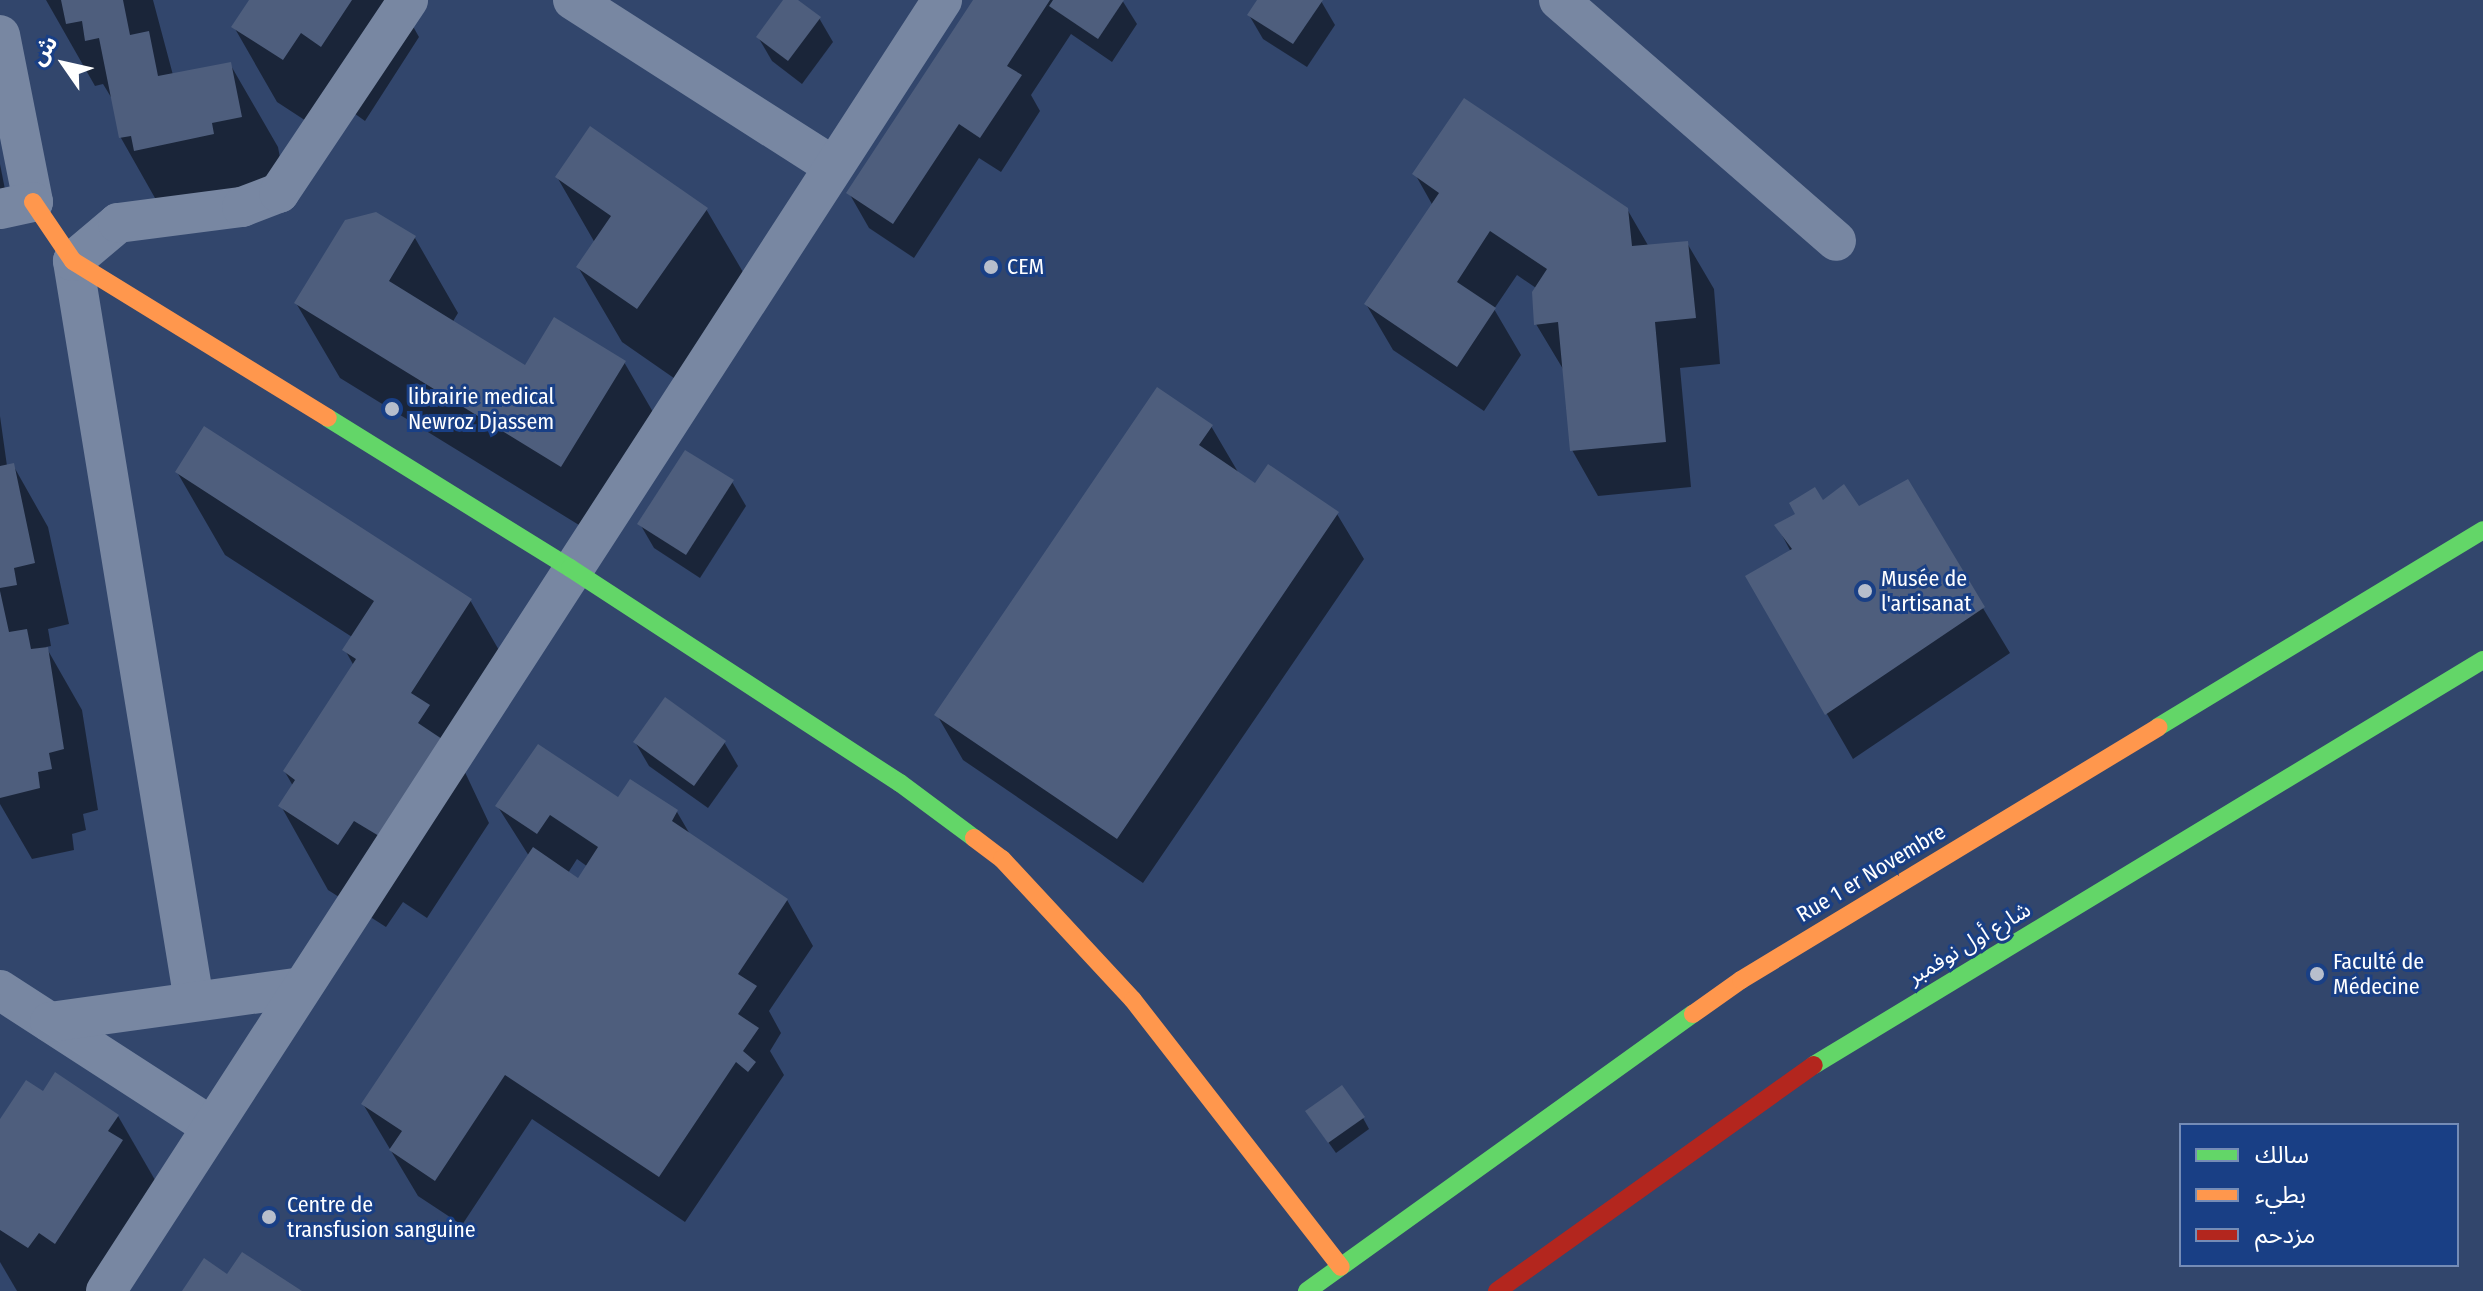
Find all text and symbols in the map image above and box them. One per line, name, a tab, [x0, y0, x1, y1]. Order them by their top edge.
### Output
north arrow	[24, 24, 104, 104]
text: ش	[24, 30, 63, 70]
place label: CEM	[1007, 254, 1044, 280]
marker: CEM	[982, 258, 1000, 276]
place label: librairie medical Newroz Djassem	[408, 383, 554, 434]
marker: librairie medical Newroz Djassem	[383, 400, 401, 418]
place label: Musée de l'artisanat	[1881, 565, 1971, 616]
marker: Musée de l'artisanat	[1856, 582, 1874, 600]
street label: Rue 1 er Novembre	[1792, 818, 1950, 928]
street label: شارع أول نوفمبر	[1903, 896, 2035, 990]
place label: Faculté de Médecine	[2333, 948, 2424, 1000]
marker: Faculté de Médecine	[2308, 965, 2326, 983]
legend	[2179, 1123, 2459, 1267]
text: سالك	[2255, 1141, 2309, 1169]
text: بطيء	[2255, 1181, 2306, 1209]
place label: Centre de transfusion sanguine	[287, 1191, 476, 1242]
marker: Centre de transfusion sanguine	[258, 1206, 280, 1228]
text: مزدحم	[2255, 1221, 2315, 1249]

